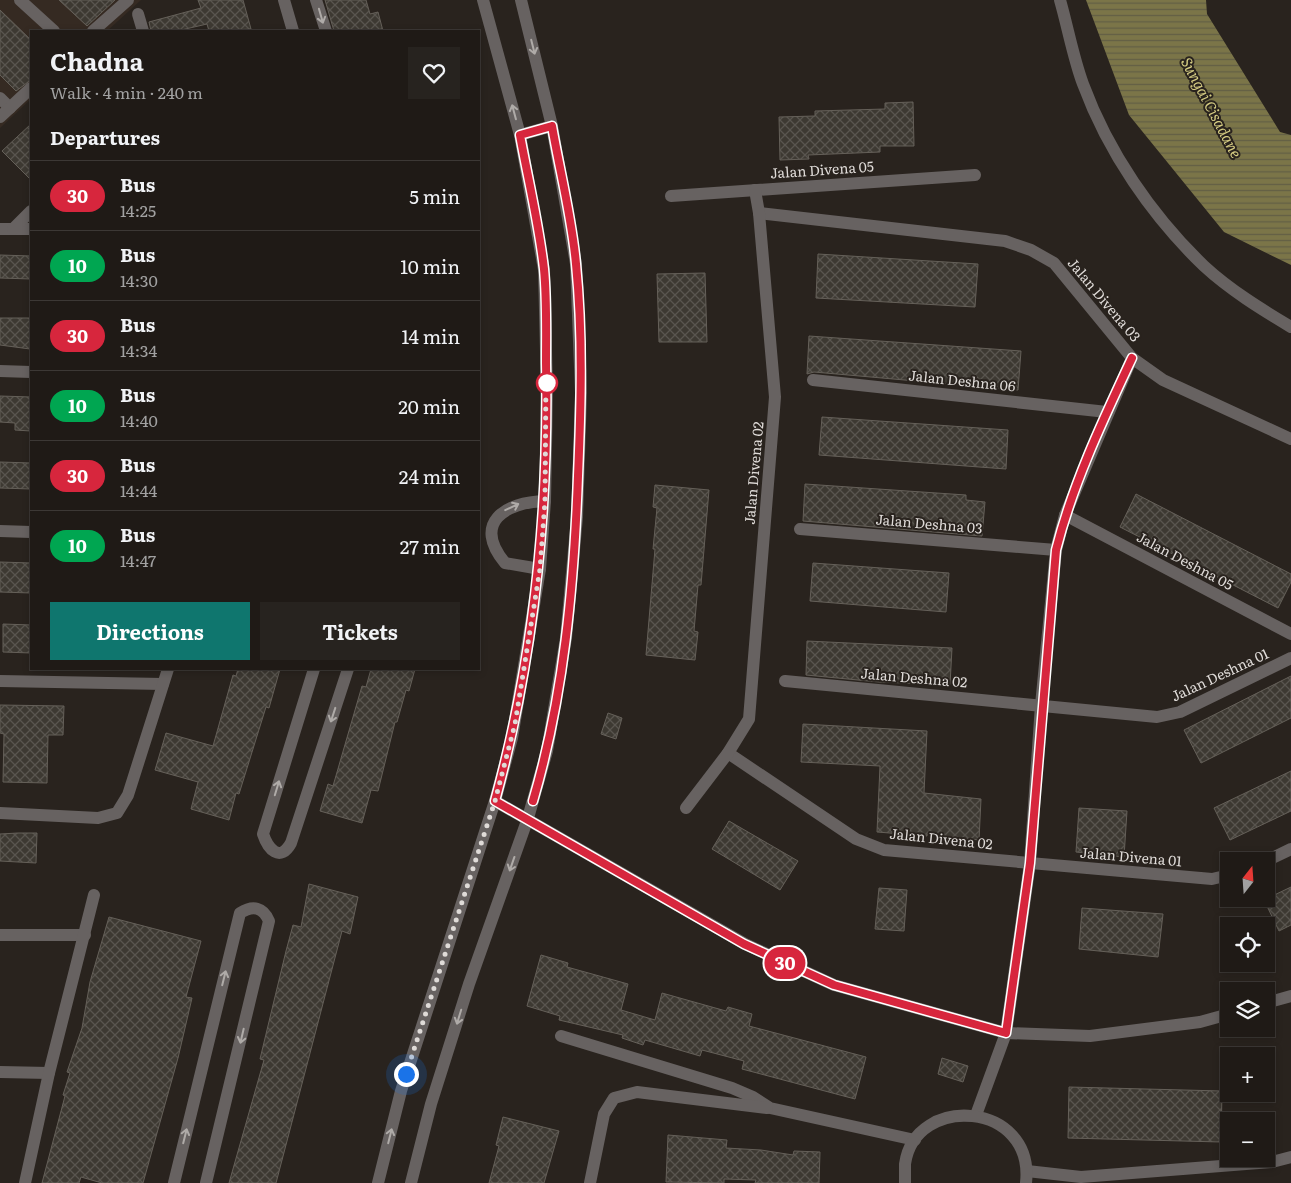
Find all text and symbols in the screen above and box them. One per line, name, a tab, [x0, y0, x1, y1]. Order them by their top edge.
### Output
one-way arrow	[317, 7, 326, 23]
one-way arrow	[529, 39, 538, 55]
text: Chadna	[50, 43, 144, 78]
button: heart	[408, 47, 460, 99]
water label: Sungai Cisadane	[1176, 53, 1249, 162]
text: Walk · 4 min · 240 m	[50, 80, 203, 104]
one-way arrow	[509, 105, 518, 121]
text: Departures	[50, 123, 160, 151]
street label: Jalan Divena 05	[769, 155, 874, 183]
text: Bus	[120, 170, 155, 198]
text: 30	[67, 182, 88, 209]
text: 5 min	[409, 182, 460, 210]
text: 14:25	[120, 198, 156, 222]
text: Bus	[120, 240, 155, 268]
text: 10	[68, 252, 87, 279]
text: 10 min	[400, 252, 460, 280]
street label: Jalan Divena 03	[1064, 253, 1146, 346]
text: 14:30	[120, 268, 158, 292]
text: Bus	[120, 310, 155, 338]
text: 30	[67, 322, 88, 349]
text: 14 min	[401, 322, 460, 350]
text: 14:34	[120, 338, 157, 362]
street label: Jalan Deshna 06	[908, 364, 1017, 396]
unlabelled marker	[536, 372, 558, 394]
text: Bus	[120, 380, 155, 408]
text: 10	[68, 392, 87, 419]
text: 20 min	[398, 392, 460, 420]
text: 14:40	[120, 408, 158, 432]
street label: Jalan Divena 02	[739, 420, 767, 525]
text: Bus	[120, 450, 155, 478]
text: 30	[67, 462, 88, 489]
text: 24 min	[399, 462, 460, 490]
text: 14:44	[120, 478, 157, 502]
one-way arrow	[504, 502, 519, 512]
street label: Jalan Deshna 03	[875, 508, 983, 538]
text: Bus	[120, 520, 155, 548]
street label: Jalan Deshna 05	[1134, 526, 1237, 594]
text: 10	[68, 532, 87, 559]
text: 27 min	[400, 532, 460, 560]
text: 14:47	[120, 548, 156, 572]
button: Directions	[50, 602, 250, 660]
button: Tickets	[260, 602, 460, 660]
street label: Jalan Deshna 01	[1168, 643, 1272, 705]
street label: Jalan Deshna 02	[860, 662, 968, 692]
one-way arrow	[328, 707, 337, 722]
one-way arrow	[273, 780, 282, 796]
street label: Jalan Divena 02	[889, 823, 994, 853]
street label: Jalan Divena 01	[1079, 842, 1183, 870]
north arrow	[1220, 852, 1275, 908]
map controls	[1220, 852, 1275, 1167]
one-way arrow	[506, 855, 516, 871]
button: locate	[1220, 917, 1275, 972]
line badge: 30	[762, 947, 808, 979]
text: 30	[774, 949, 796, 976]
one-way arrow	[220, 970, 229, 986]
button: layers	[1220, 982, 1275, 1037]
one-way arrow	[453, 1009, 463, 1025]
one-way arrow	[236, 1028, 246, 1044]
button: +	[1220, 1047, 1275, 1102]
your location	[394, 1062, 419, 1087]
button: −	[1220, 1112, 1275, 1167]
one-way arrow	[181, 1128, 190, 1144]
one-way arrow	[386, 1128, 395, 1144]

